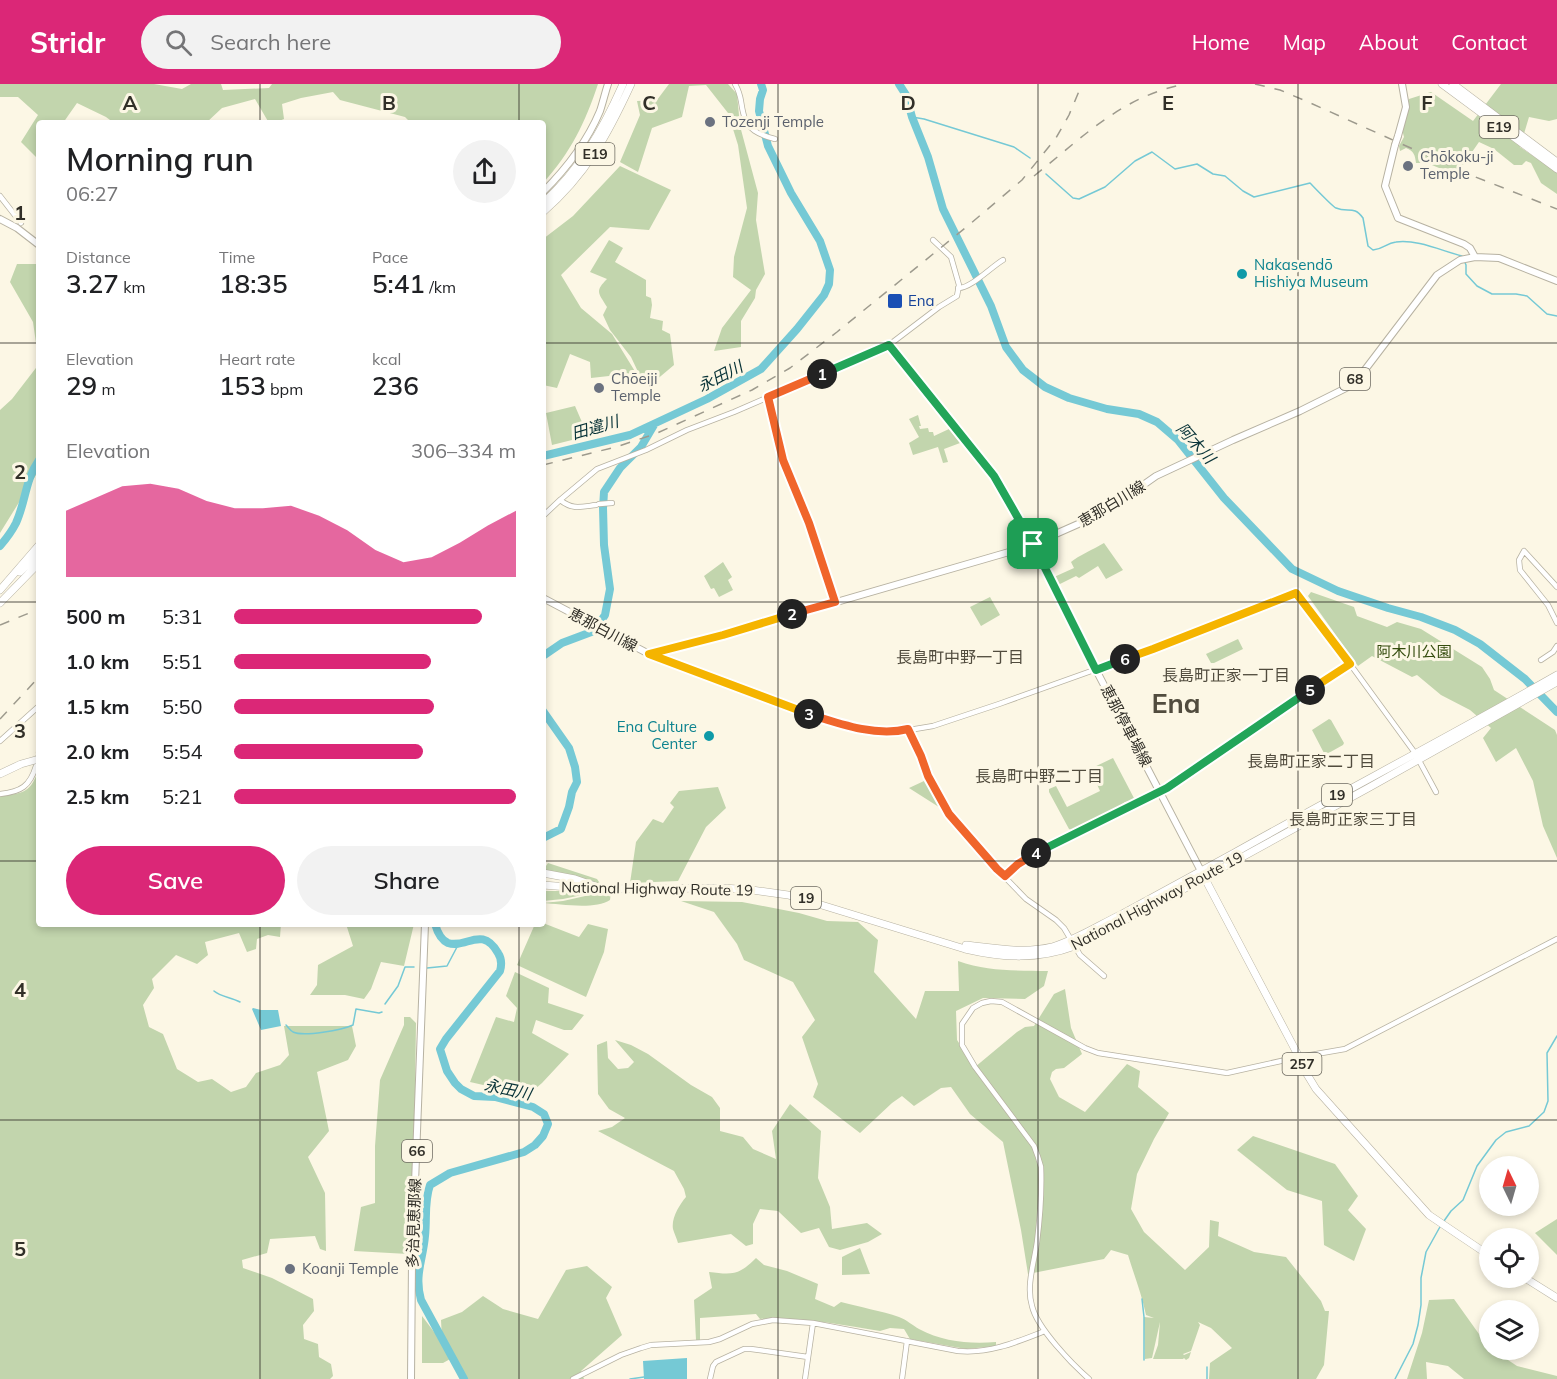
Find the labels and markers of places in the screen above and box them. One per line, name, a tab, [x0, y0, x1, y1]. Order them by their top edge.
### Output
place label: Tozenji Temple	[722, 112, 824, 131]
marker: Tozenji Temple	[703, 115, 717, 129]
place label: Chōkoku-ji Temple	[1420, 147, 1494, 183]
marker: Chōkoku-ji Temple	[1401, 159, 1415, 173]
place label: Nakasendō Hishiya Museum	[1254, 255, 1369, 291]
marker: Nakasendō Hishiya Museum	[1235, 267, 1249, 281]
place label: Ena	[908, 291, 935, 310]
marker: Ena	[886, 292, 904, 310]
pin: 1	[807, 359, 837, 389]
place label: Chōeiji Temple	[611, 369, 661, 405]
marker: Chōeiji Temple	[592, 381, 606, 395]
pin	[1007, 518, 1058, 569]
pin: 2	[777, 599, 807, 629]
pin: 6	[1110, 644, 1140, 674]
pin: 5	[1295, 675, 1325, 705]
pin: 3	[794, 699, 824, 729]
place label: Ena Culture Center	[617, 717, 698, 753]
marker: Ena Culture Center	[702, 729, 716, 743]
pin: 4	[1021, 838, 1051, 868]
place label: Koanji Temple	[302, 1259, 399, 1278]
marker: Koanji Temple	[283, 1262, 297, 1276]

